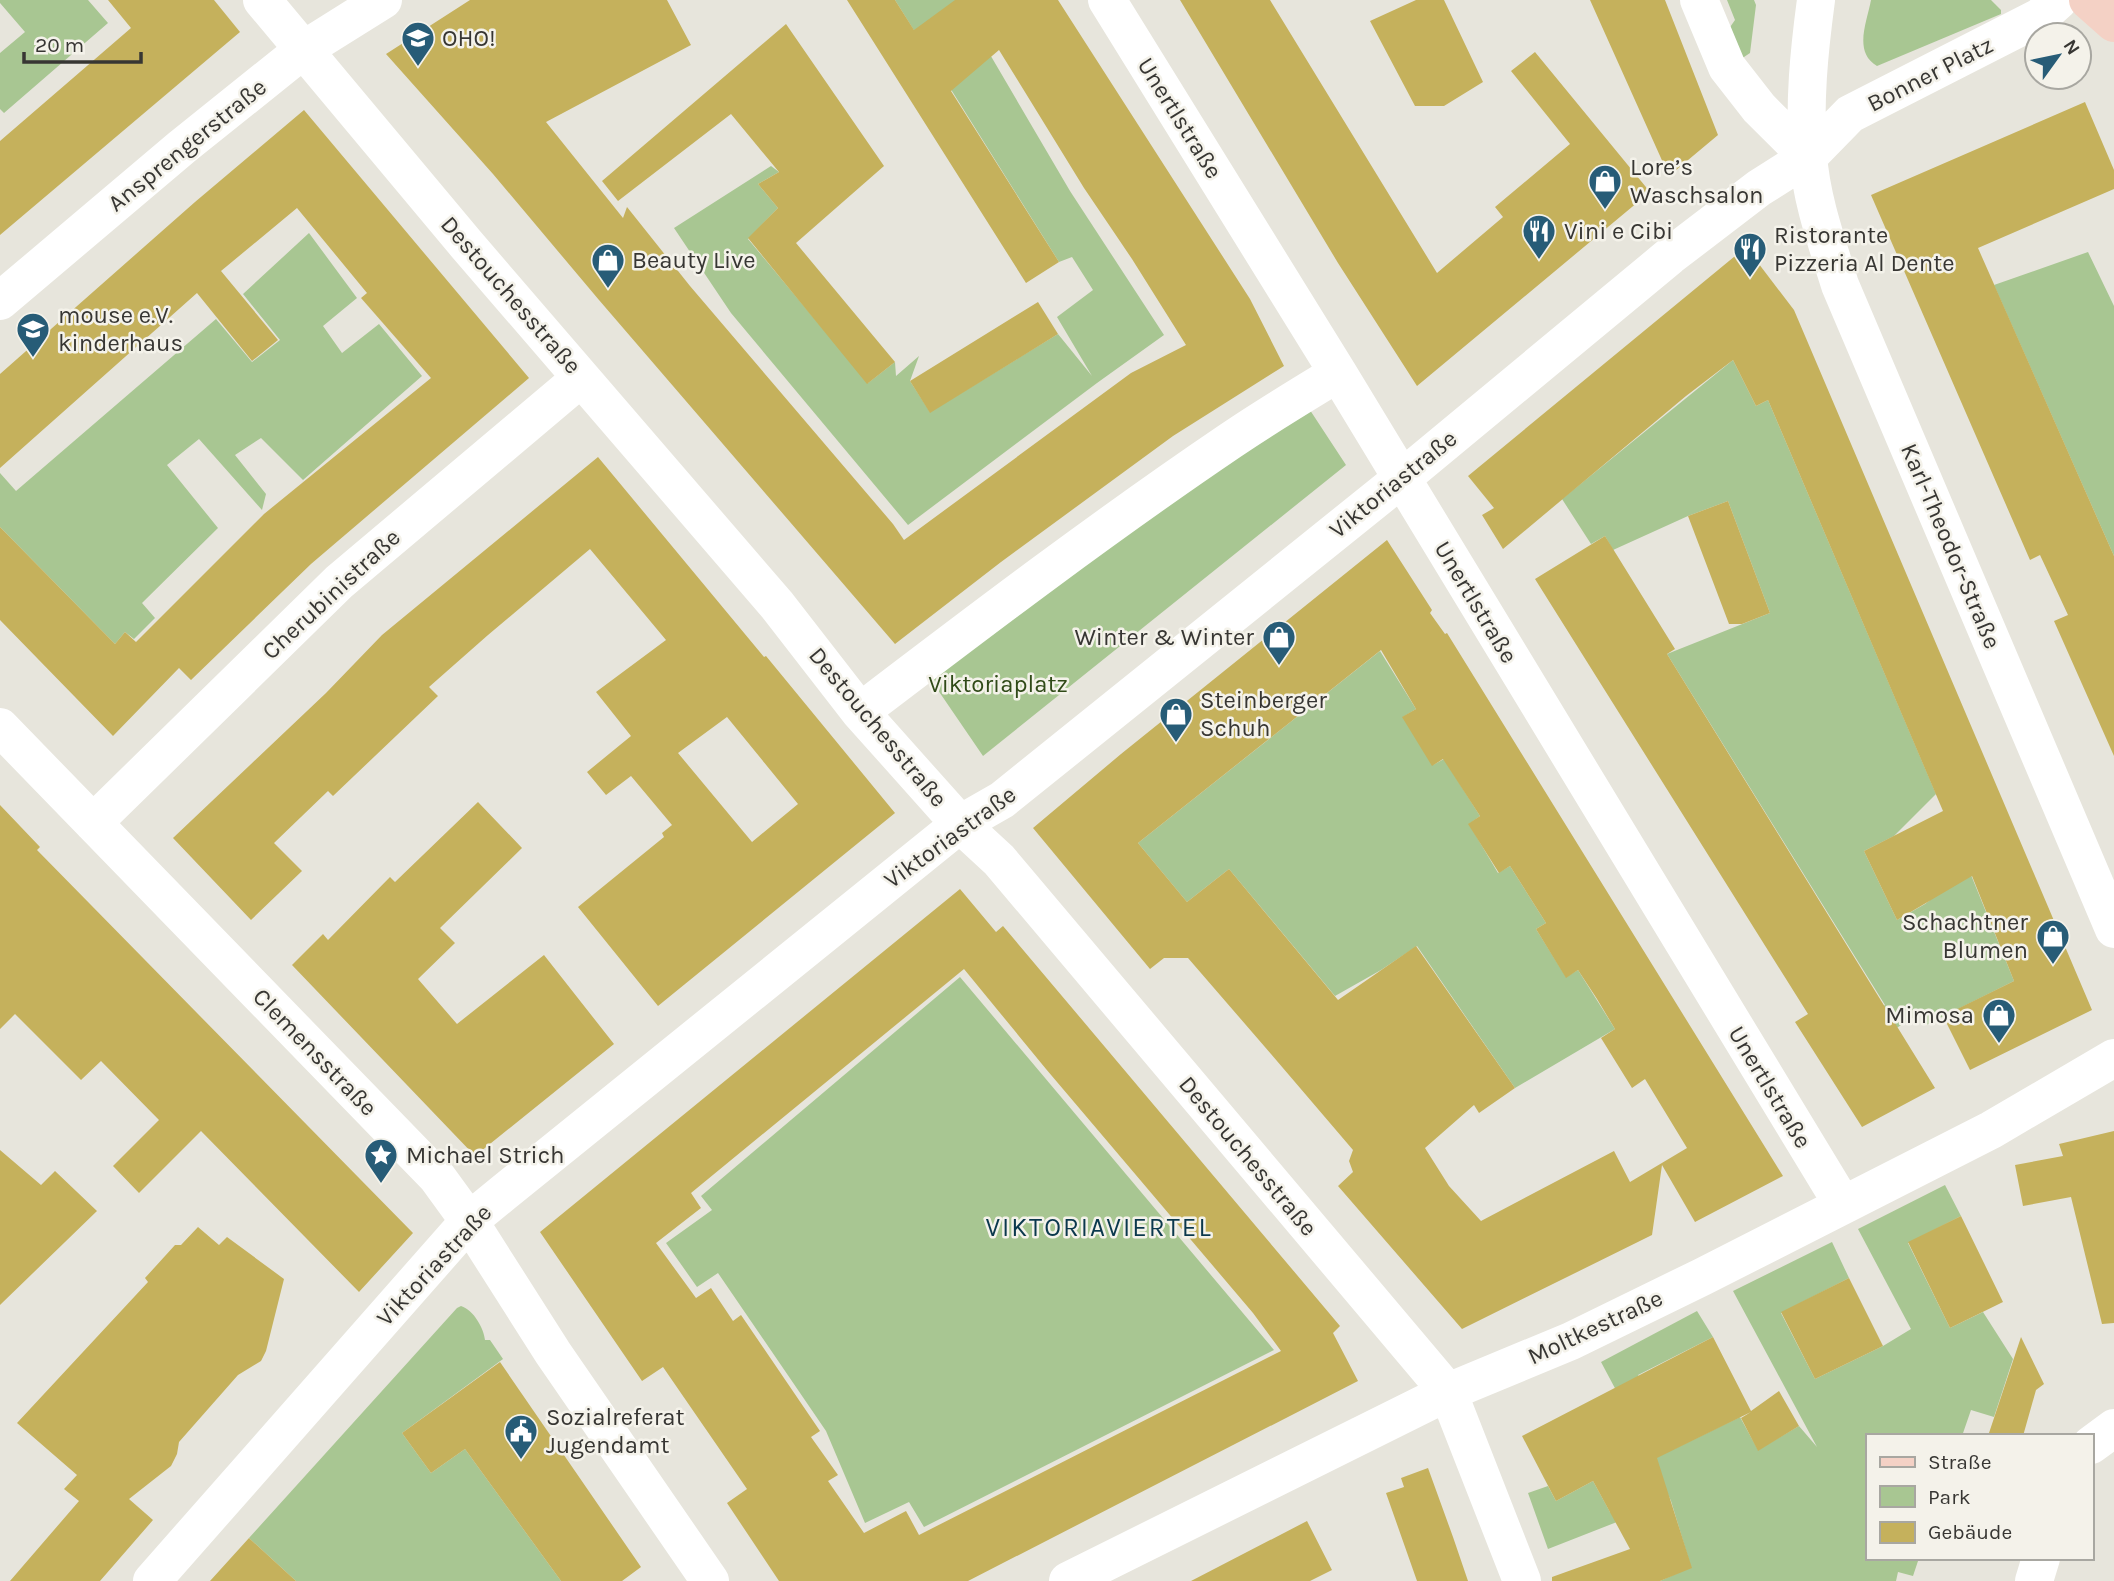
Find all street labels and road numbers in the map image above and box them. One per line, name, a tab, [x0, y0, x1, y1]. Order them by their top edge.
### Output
street label: Bonner Platz	[1862, 30, 1998, 118]
street label: Unertlstraße	[1132, 52, 1228, 184]
street label: Ansprengerstraße	[102, 73, 272, 217]
street label: Destouchesstraße	[435, 210, 587, 380]
street label: Viktoriastraße	[1324, 424, 1462, 544]
street label: Karl-Theodor-Straße	[1895, 439, 2007, 653]
street label: Cherubinistraße	[256, 523, 406, 665]
street label: Unertlstraße	[1429, 536, 1523, 668]
street label: Destouchesstraße	[803, 641, 953, 813]
street label: Viktoriastraße	[879, 780, 1021, 894]
street label: Clemensstraße	[247, 982, 383, 1122]
street label: Unertlstraße	[1723, 1021, 1817, 1153]
street label: Destouchesstraße	[1173, 1070, 1323, 1242]
street label: Viktoriastraße	[371, 1198, 497, 1332]
street label: Moltkestraße	[1523, 1284, 1667, 1370]

